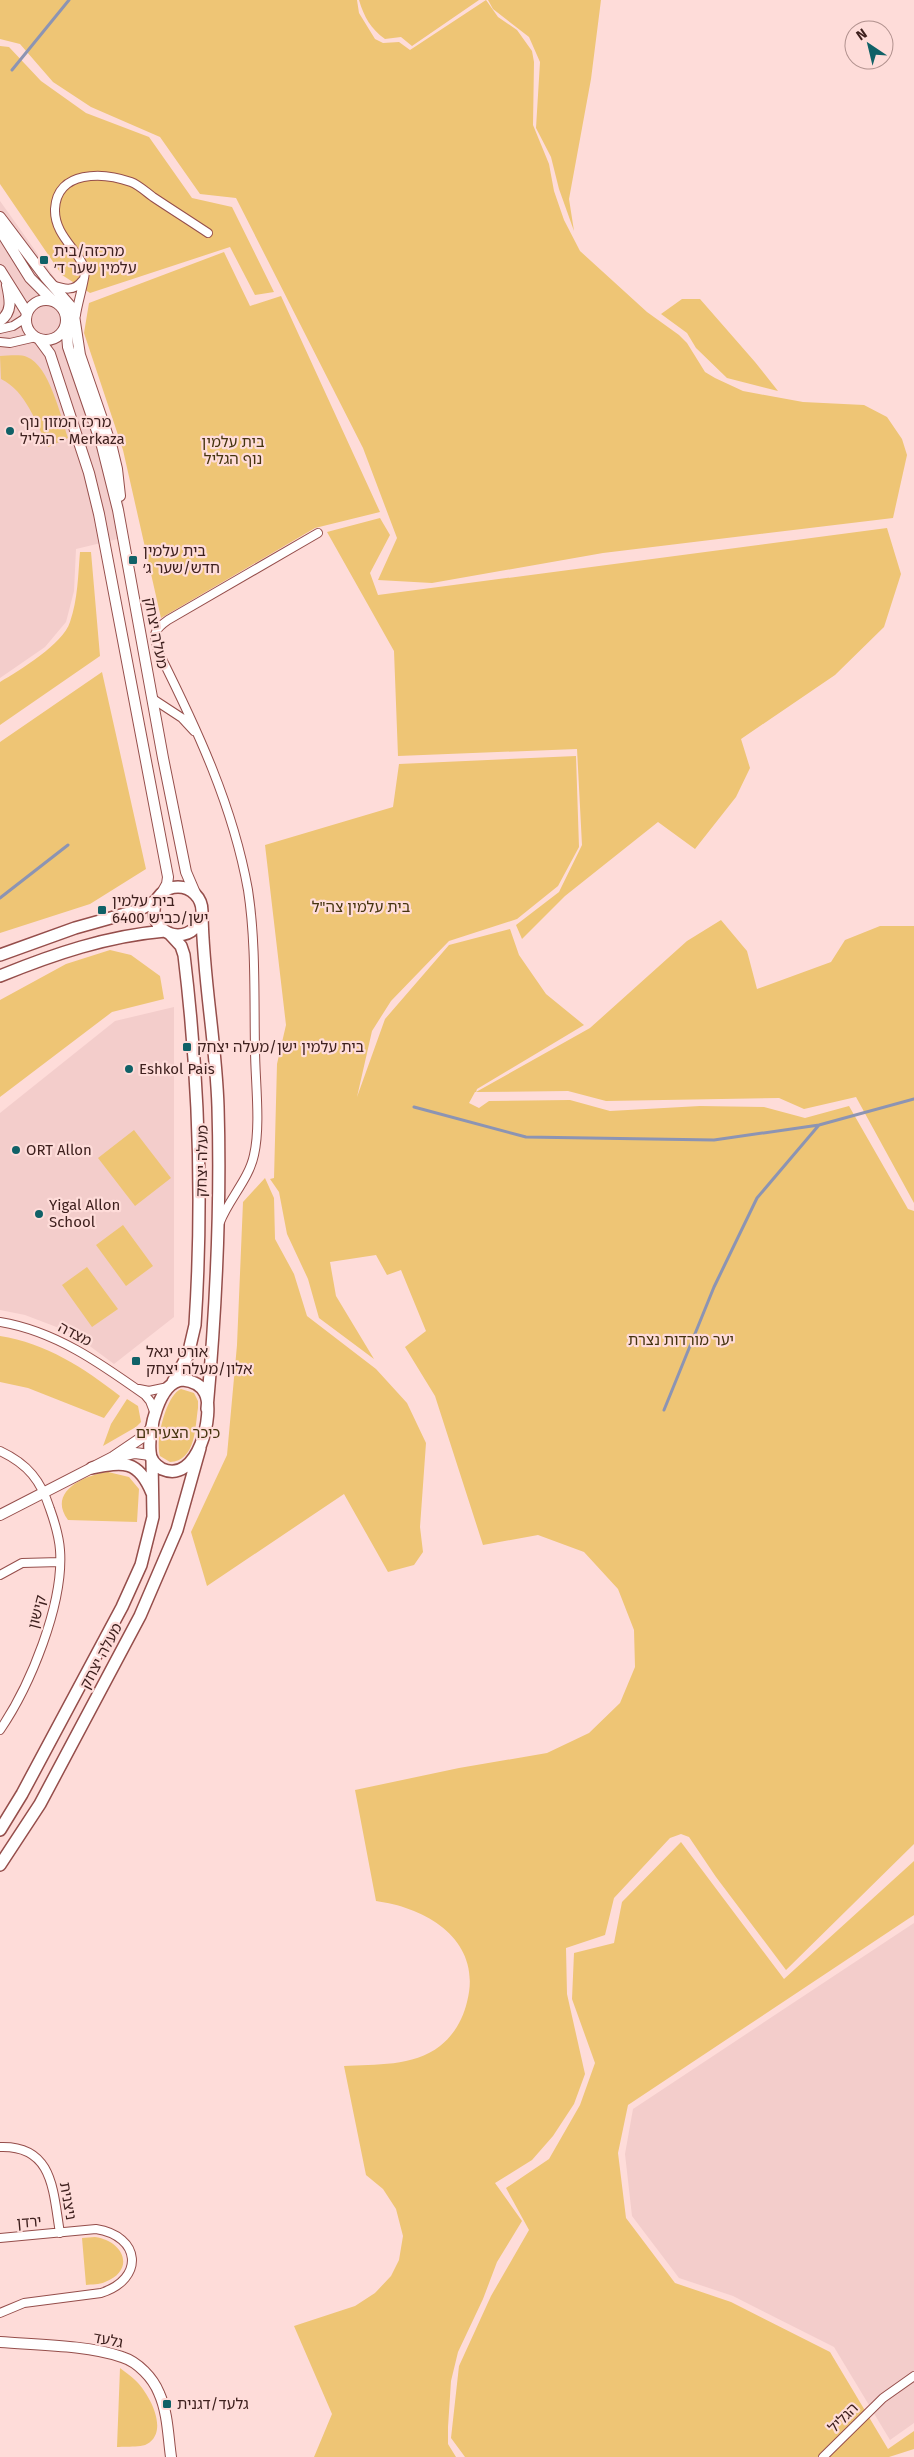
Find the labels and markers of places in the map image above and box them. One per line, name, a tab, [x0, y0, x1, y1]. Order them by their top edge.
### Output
place label: מרכזה/בית עלמין שער ד׳	[54, 242, 137, 277]
marker: מרכזה/בית עלמין שער ד׳	[38, 254, 50, 266]
place label: מרכז המזון נוף הגליל - Merkaza	[20, 413, 125, 448]
marker: מרכז המזון נוף הגליל - Merkaza	[4, 425, 16, 437]
place label: בית עלמין חדש/שער ג׳	[143, 542, 220, 577]
marker: בית עלמין חדש/שער ג׳	[127, 554, 139, 566]
place label: בית עלמין ישן/כביש 6400	[112, 892, 208, 927]
marker: בית עלמין ישן/כביש 6400	[96, 904, 108, 916]
place label: בית עלמין ישן/מעלה יצחק	[197, 1038, 365, 1056]
marker: בית עלמין ישן/מעלה יצחק	[181, 1041, 193, 1053]
place label: Eshkol Pais	[139, 1060, 215, 1078]
marker: Eshkol Pais	[123, 1063, 135, 1075]
place label: ORT Allon	[26, 1141, 92, 1159]
marker: ORT Allon	[10, 1144, 22, 1156]
place label: Yigal Allon School	[49, 1196, 120, 1231]
marker: Yigal Allon School	[33, 1208, 45, 1220]
place label: אורט יגאל אלון/מעלה יצחק	[146, 1343, 253, 1378]
marker: אורט יגאל אלון/מעלה יצחק	[130, 1355, 142, 1367]
place label: גלעד/דגנית	[177, 2395, 249, 2413]
marker: גלעד/דגנית	[161, 2398, 173, 2410]

